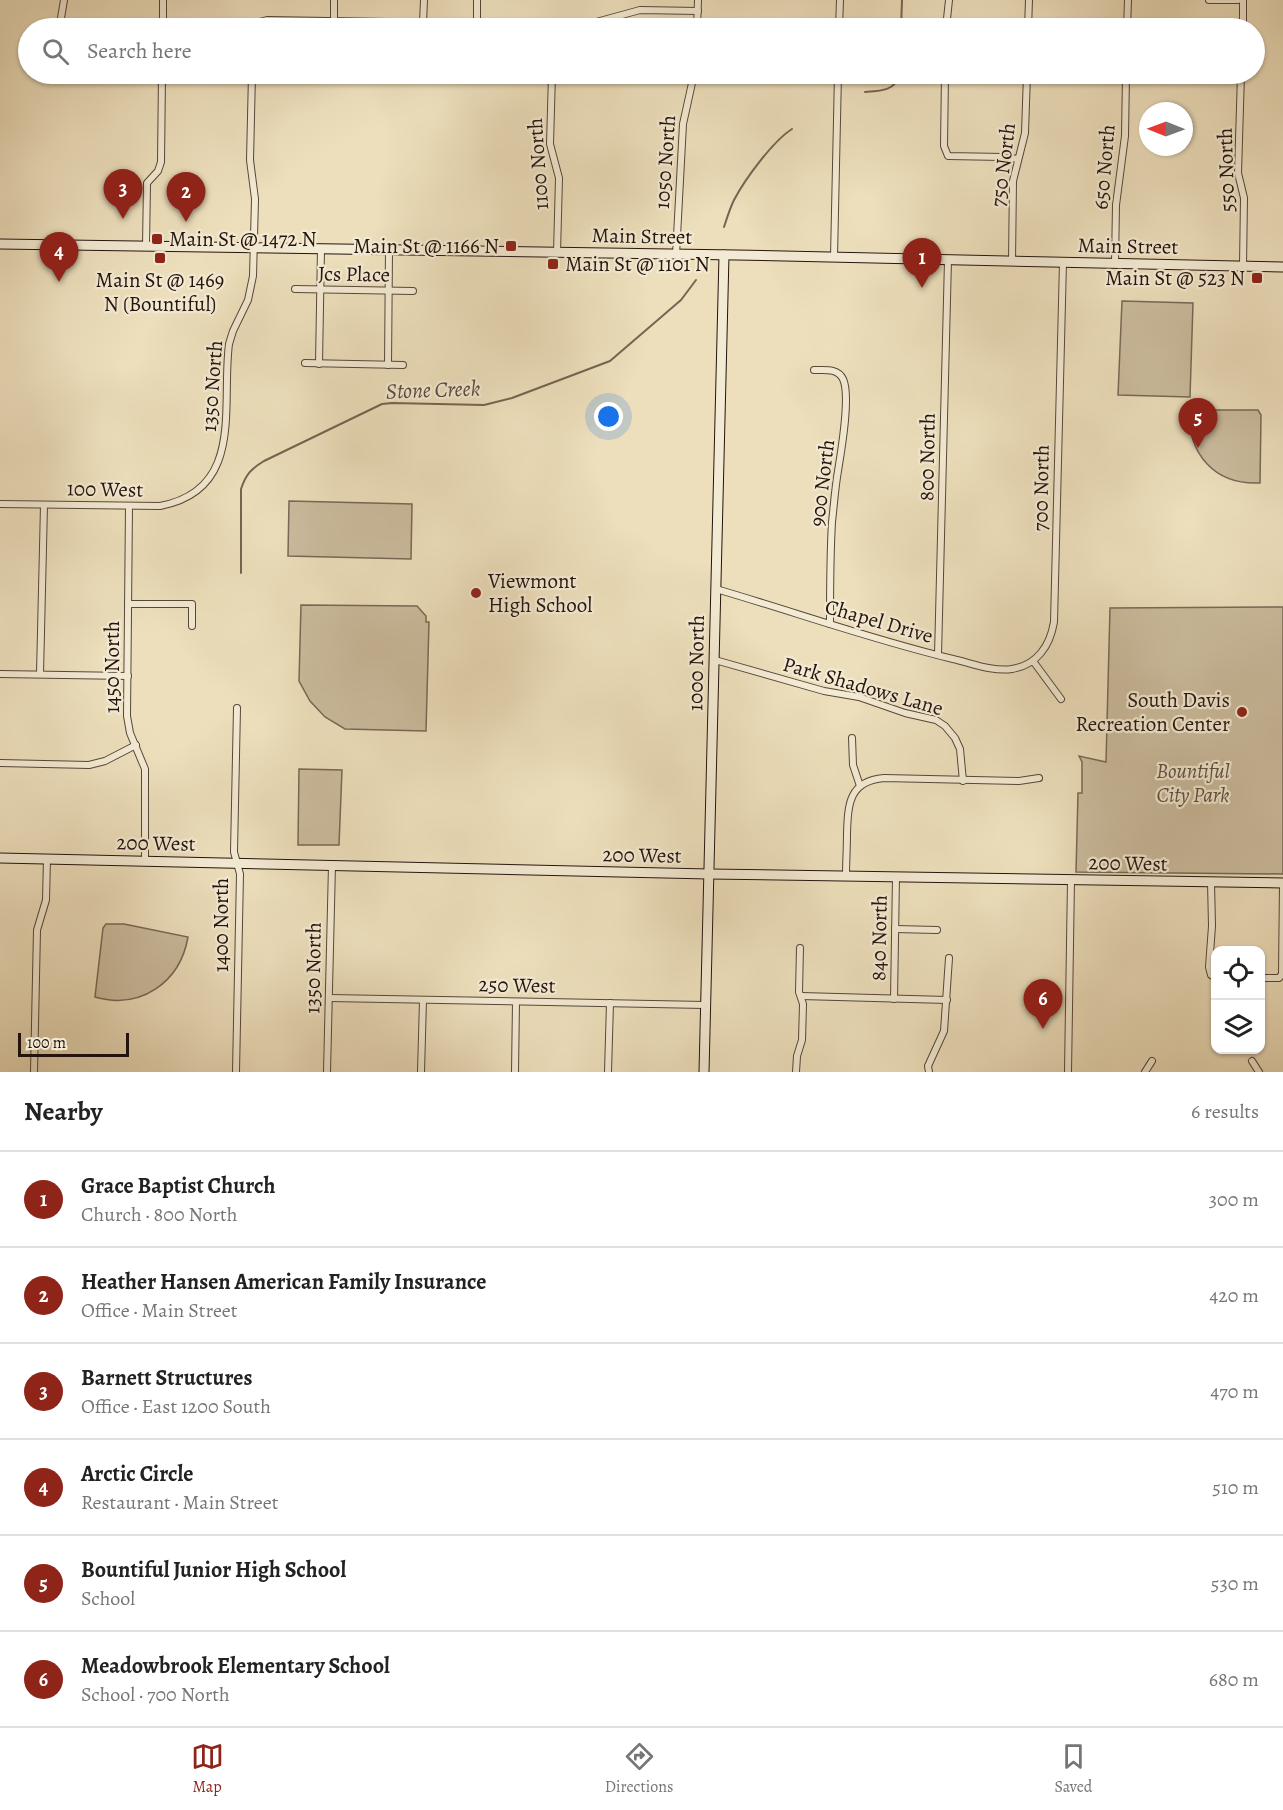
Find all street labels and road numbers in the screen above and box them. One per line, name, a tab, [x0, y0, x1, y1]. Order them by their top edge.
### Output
street label: 1050 North	[648, 114, 682, 210]
street label: 1100 North	[521, 117, 555, 211]
street label: 750 North	[984, 121, 1022, 209]
street label: 650 North	[1086, 123, 1122, 211]
street label: 550 North	[1211, 127, 1241, 213]
street label: Main Street	[591, 221, 693, 251]
street label: Main Street	[1077, 231, 1179, 261]
street label: Jcs Place	[318, 259, 390, 289]
street label: 1350 North	[195, 339, 229, 433]
street label: 800 North	[912, 413, 942, 501]
street label: 900 North	[803, 438, 841, 528]
street label: 700 North	[1026, 444, 1056, 532]
street label: 100 West	[67, 474, 144, 504]
street label: Chapel Drive	[822, 592, 936, 650]
street label: 1000 North	[681, 615, 711, 711]
street label: 1450 North	[98, 621, 126, 713]
street label: Park Shadows Lane	[780, 650, 946, 722]
street label: 200 West	[116, 828, 196, 858]
street label: 200 West	[602, 840, 682, 870]
street label: 200 West	[1088, 848, 1168, 878]
street label: 1400 North	[207, 878, 235, 972]
street label: 840 North	[864, 895, 894, 981]
street label: 1350 North	[298, 922, 328, 1014]
street label: 250 West	[478, 970, 556, 1000]

